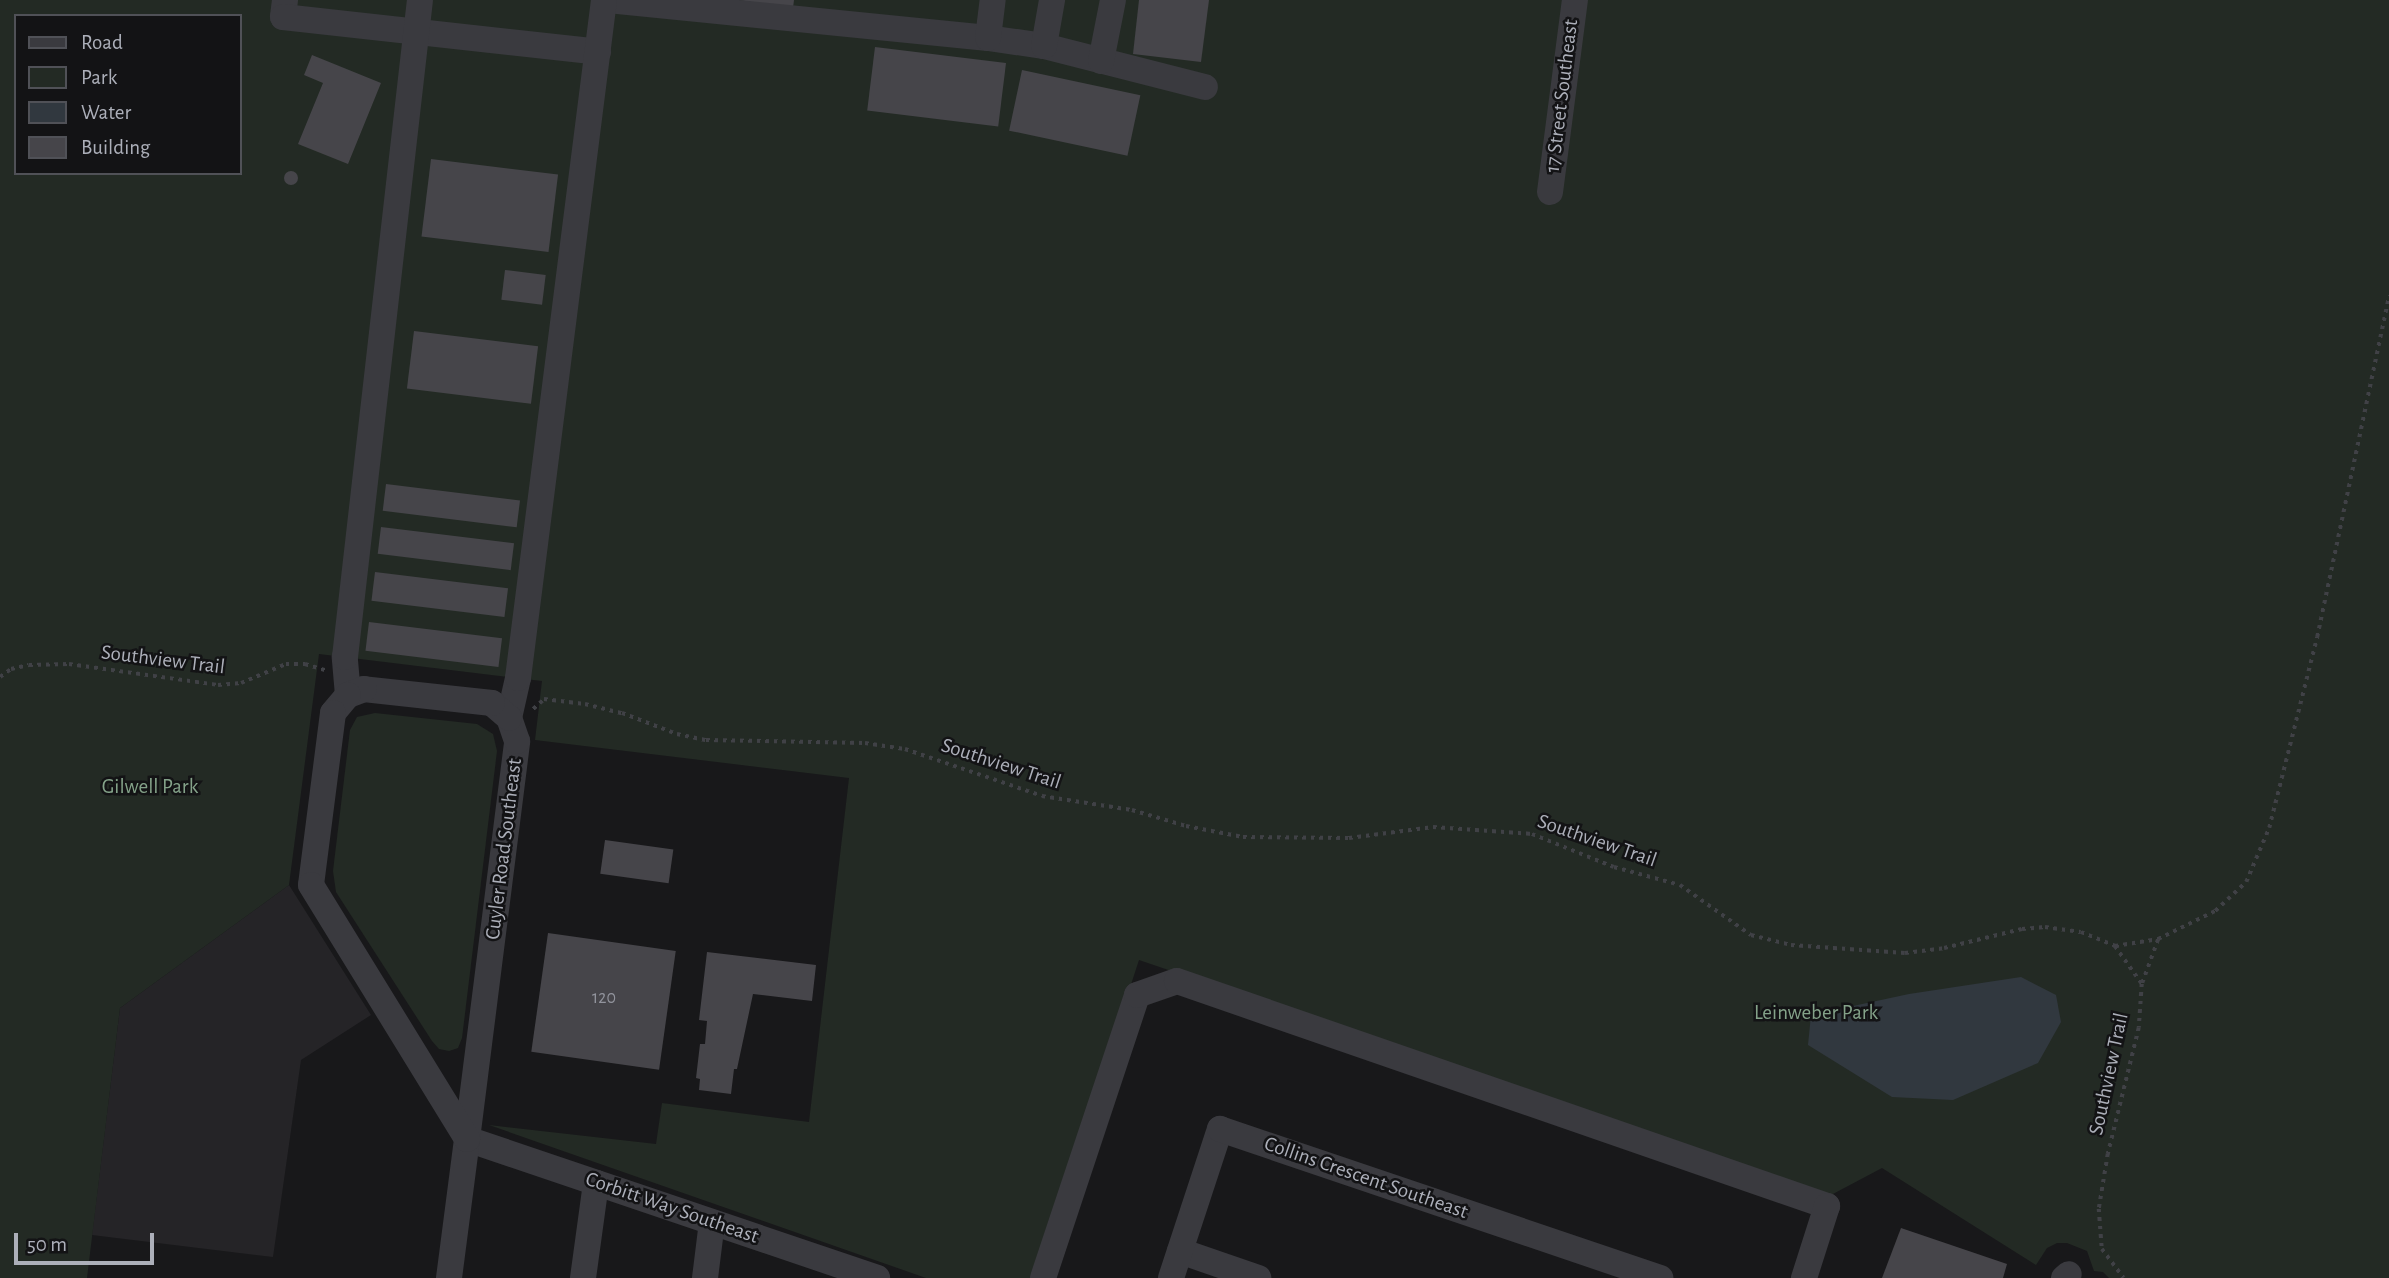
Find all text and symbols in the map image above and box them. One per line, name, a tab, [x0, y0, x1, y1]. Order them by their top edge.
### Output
legend	[14, 14, 242, 175]
street label: 17 Street Southeast	[1540, 18, 1584, 174]
text: Road	[81, 32, 123, 53]
text: Park	[81, 67, 117, 88]
text: Water	[81, 102, 131, 123]
text: Building	[81, 137, 150, 158]
street label: Southview Trail	[100, 640, 226, 680]
street label: Southview Trail	[938, 733, 1064, 795]
street label: Cuyler Road Southeast	[480, 757, 528, 941]
park label: Gilwell Park	[102, 774, 198, 800]
street label: Southview Trail	[1534, 809, 1660, 873]
house number: 120	[592, 987, 616, 1009]
park label: Leinweber Park	[1754, 1000, 1878, 1026]
street label: Southview Trail	[2084, 1010, 2134, 1138]
street label: Collins Crescent Southeast	[1261, 1131, 1471, 1225]
street label: Corbitt Way Southeast	[582, 1167, 762, 1249]
scale bar	[18, 1218, 158, 1262]
text: 50 m	[27, 1234, 67, 1255]

